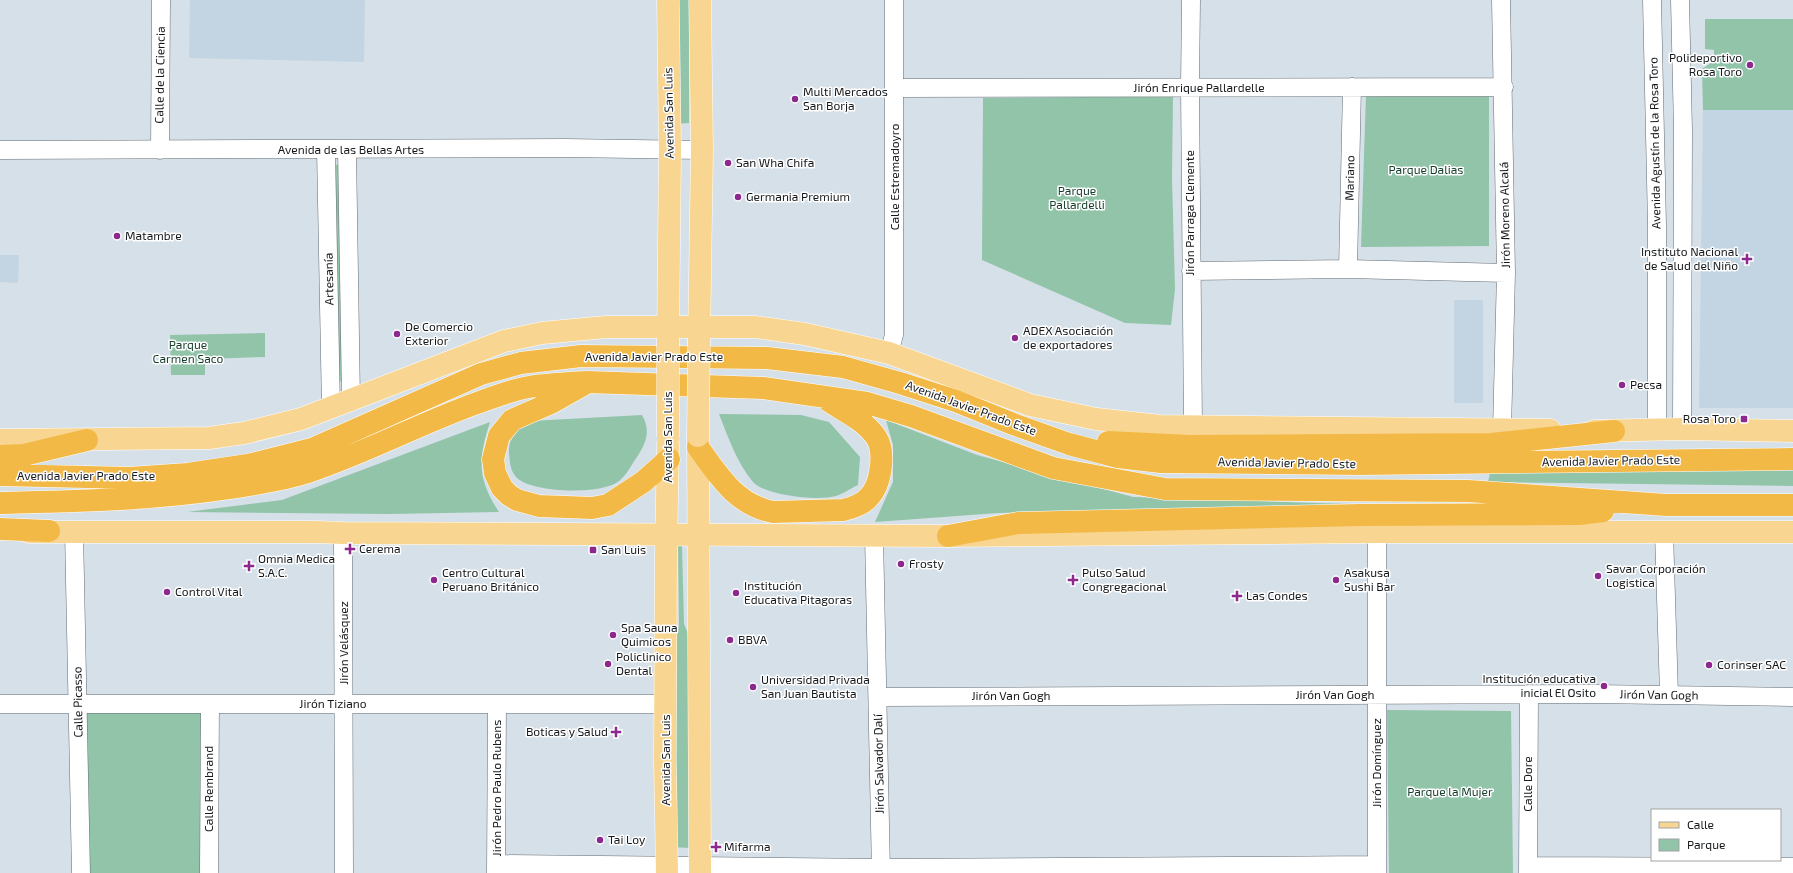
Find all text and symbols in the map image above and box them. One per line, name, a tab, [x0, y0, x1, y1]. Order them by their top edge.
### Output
street label: Calle de la Ciencia	[151, 26, 167, 124]
place label: Polideportivo Rosa Toro	[1669, 50, 1742, 78]
street label: Avenida Agustín de la Rosa Toro	[1645, 57, 1663, 229]
marker: Polideportivo Rosa Toro	[1745, 60, 1755, 70]
street label: Avenida San Luis	[660, 67, 676, 159]
street label: Jirón Enrique Pallardelle	[1133, 80, 1265, 94]
place label: Multi Mercados San Borja	[803, 84, 888, 113]
marker: Multi Mercados San Borja	[790, 94, 800, 104]
street label: Calle Estremadoyro	[887, 123, 901, 230]
street label: Avenida de las Bellas Artes	[278, 142, 424, 156]
street label: Jirón Parraga Clemente	[1182, 150, 1196, 276]
place label: San Wha Chifa	[736, 155, 814, 169]
street label: Mariano	[1342, 155, 1356, 201]
marker: San Wha Chifa	[723, 158, 733, 168]
park label: Parque Dalias	[1389, 162, 1463, 176]
street label: Jirón Moreno Alcalá	[1496, 162, 1512, 268]
park label: Parque Pallardelli	[1049, 183, 1105, 211]
place label: Germania Premium	[746, 189, 850, 203]
marker: Germania Premium	[733, 192, 743, 202]
place label: Matambre	[125, 228, 182, 242]
marker: Matambre	[112, 231, 122, 241]
place label: Instituto Nacional de Salud del Niño	[1641, 244, 1738, 272]
street label: Artesanía	[321, 253, 335, 305]
marker: Instituto Nacional de Salud del Niño	[1741, 253, 1753, 265]
place label: De Comercio Exterior	[405, 319, 473, 347]
place label: ADEX Asociación de exportadores	[1023, 323, 1113, 351]
marker: De Comercio Exterior	[392, 329, 402, 339]
marker: ADEX Asociación de exportadores	[1010, 333, 1020, 343]
park label: Parque Carmen Saco	[153, 337, 224, 365]
street label: Avenida Javier Prado Este	[585, 349, 723, 363]
street label: Avenida Javier Prado Este	[904, 377, 1039, 437]
place label: Pecsa	[1630, 377, 1662, 391]
marker: Pecsa	[1617, 380, 1627, 390]
street label: Avenida San Luis	[660, 391, 674, 483]
place label: Rosa Toro	[1683, 411, 1736, 425]
marker: Rosa Toro	[1739, 414, 1749, 424]
street label: Avenida Javier Prado Este	[1542, 452, 1680, 468]
street label: Avenida Javier Prado Este	[1218, 454, 1356, 470]
street label: Avenida Javier Prado Este	[17, 468, 155, 482]
place label: Cerema	[359, 541, 400, 555]
place label: San Luis	[601, 542, 646, 556]
marker: Cerema	[344, 543, 356, 555]
marker: San Luis	[588, 545, 598, 555]
place label: Omnia Medica S.A.C.	[258, 551, 335, 579]
place label: Frosty	[909, 556, 944, 570]
marker: Frosty	[896, 559, 906, 569]
marker: Omnia Medica S.A.C.	[243, 560, 255, 572]
place label: Savar Corporación Logistica	[1606, 561, 1706, 589]
place label: Centro Cultural Peruano Británico	[442, 565, 539, 593]
place label: Pulso Salud Congregacional	[1082, 565, 1167, 593]
place label: Asakusa Sushi Bar	[1344, 565, 1395, 593]
marker: Savar Corporación Logistica	[1593, 571, 1603, 581]
marker: Pulso Salud Congregacional	[1067, 574, 1079, 586]
marker: Centro Cultural Peruano Británico	[429, 575, 439, 585]
marker: Asakusa Sushi Bar	[1331, 575, 1341, 585]
place label: Institución Educativa Pitagoras	[744, 578, 852, 606]
place label: Control Vital	[175, 584, 243, 598]
marker: Control Vital	[162, 587, 172, 597]
marker: Institución Educativa Pitagoras	[731, 588, 741, 598]
place label: Las Condes	[1246, 588, 1308, 602]
marker: Las Condes	[1231, 590, 1243, 602]
street label: Jirón Velásquez	[336, 601, 350, 685]
place label: Spa Sauna Quimicos	[621, 620, 678, 649]
marker: Spa Sauna Quimicos	[608, 630, 618, 640]
place label: BBVA	[738, 632, 768, 646]
marker: BBVA	[725, 635, 735, 645]
place label: Policlinico Dental	[616, 649, 671, 677]
place label: Corinser SAC	[1717, 657, 1786, 671]
marker: Policlinico Dental	[603, 659, 613, 669]
marker: Corinser SAC	[1704, 660, 1714, 670]
street label: Calle Picasso	[69, 666, 85, 738]
place label: Institución educativa inicial El Osito	[1482, 671, 1596, 699]
place label: Universidad Privada San Juan Bautista	[761, 672, 870, 700]
marker: Institución educativa inicial El Osito	[1599, 681, 1609, 691]
marker: Universidad Privada San Juan Bautista	[748, 682, 758, 692]
street label: Jirón Van Gogh	[1619, 686, 1699, 702]
street label: Jirón Van Gogh	[1295, 687, 1375, 701]
street label: Jirón Van Gogh	[971, 688, 1051, 702]
street label: Jirón Tiziano	[299, 696, 367, 710]
street label: Jirón Salvador Dalí	[870, 713, 886, 814]
street label: Avenida San Luis	[658, 714, 672, 806]
street label: Jirón Domínguez	[1369, 718, 1383, 808]
street label: Jirón Pedro Paulo Rubens	[489, 720, 503, 856]
place label: Boticas y Salud	[526, 724, 608, 738]
marker: Boticas y Salud	[611, 727, 621, 737]
street label: Calle Rembrand	[201, 746, 215, 832]
street label: Calle Dore	[1520, 756, 1534, 812]
park label: Parque la Mujer	[1407, 784, 1493, 799]
legend	[1651, 809, 1781, 861]
text: Calle	[1687, 817, 1714, 831]
place label: Tai Loy	[608, 832, 646, 846]
marker: Tai Loy	[595, 835, 605, 845]
text: Parque	[1687, 837, 1725, 851]
place label: Mifarma	[724, 839, 771, 853]
marker: Mifarma	[711, 842, 721, 852]

